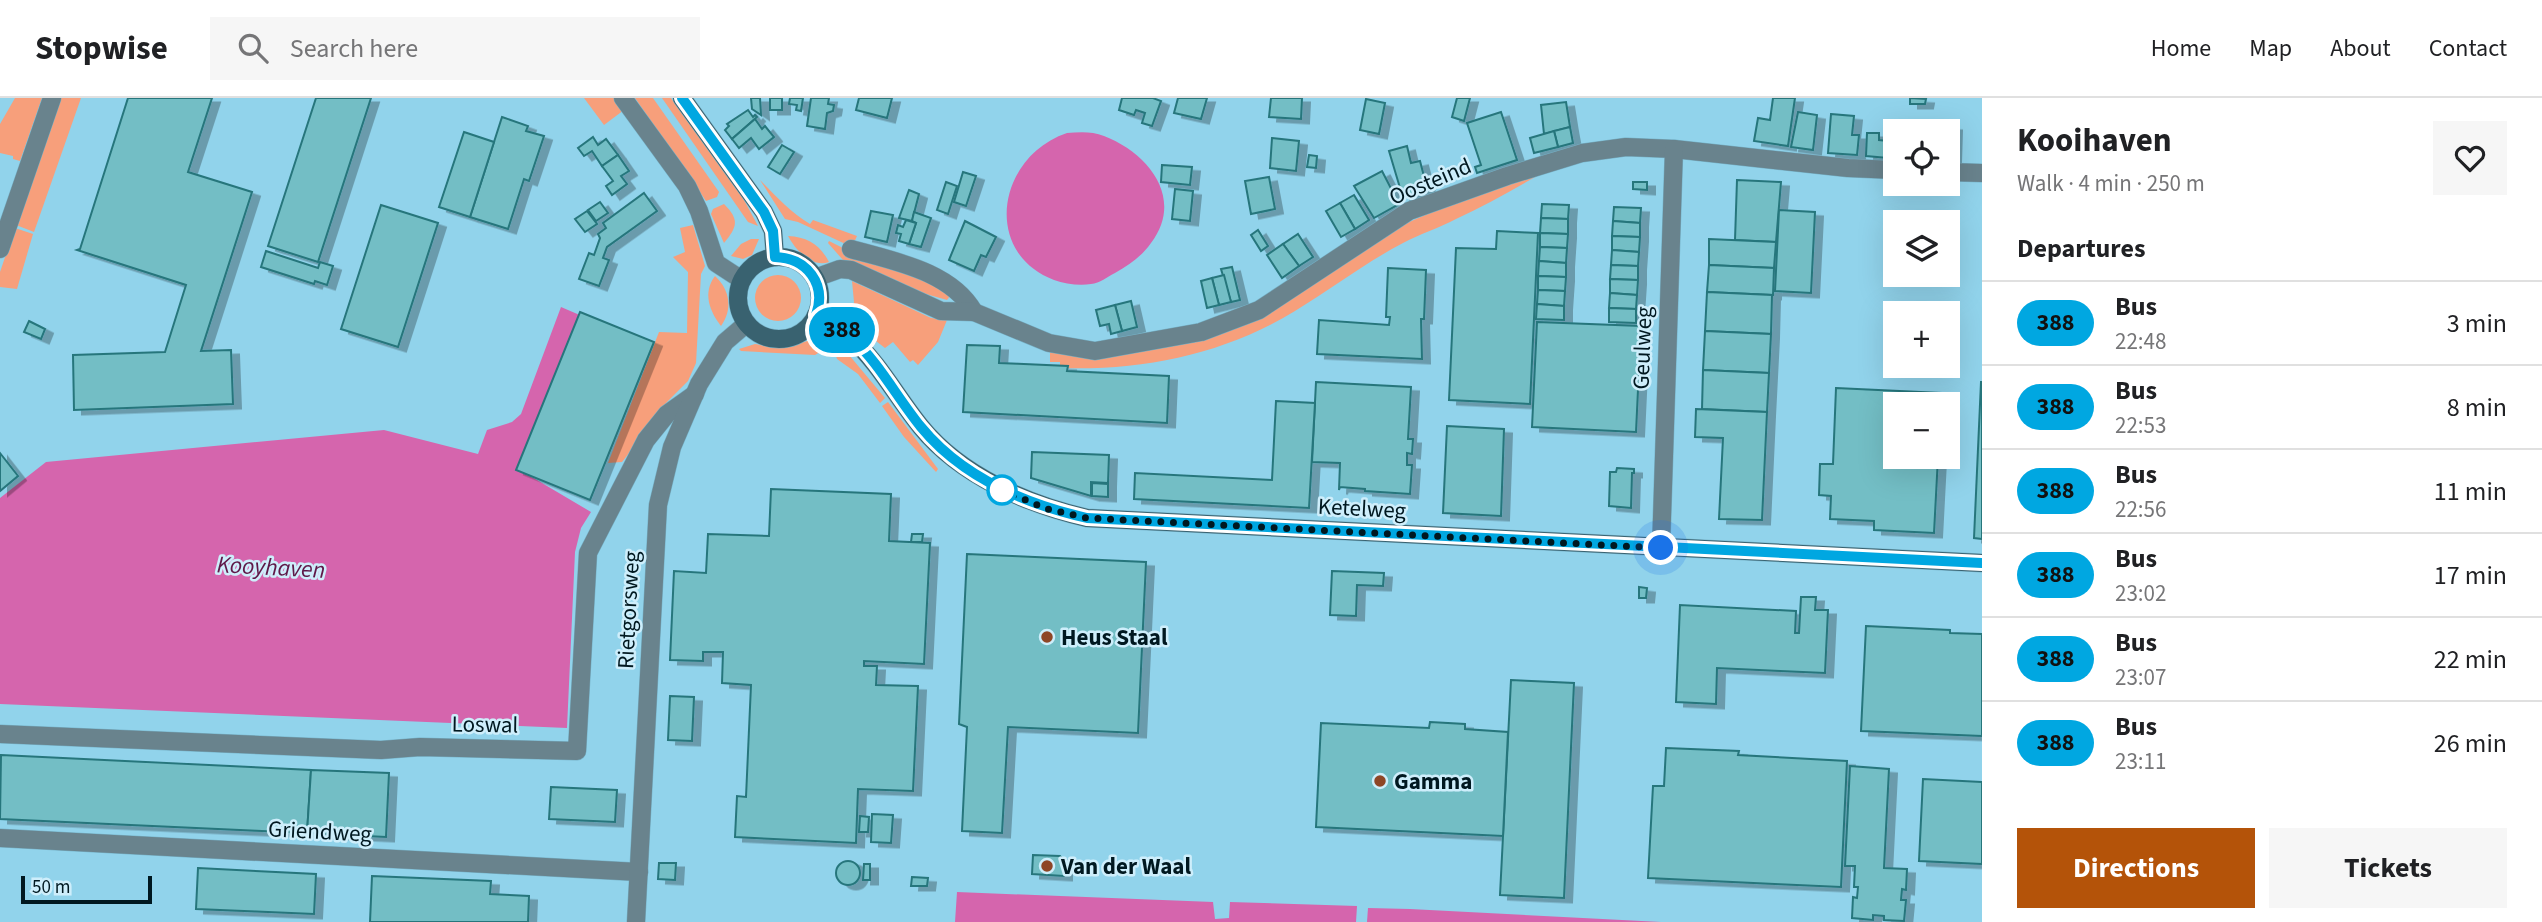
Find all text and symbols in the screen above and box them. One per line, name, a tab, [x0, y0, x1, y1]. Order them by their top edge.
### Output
search box	[210, 17, 700, 80]
text: Stopwise	[35, 25, 168, 72]
icon: search	[234, 29, 272, 67]
text: Search here	[290, 30, 418, 67]
text: Home	[2151, 31, 2211, 66]
text: Map	[2249, 31, 2292, 66]
text: About	[2330, 31, 2391, 66]
text: Contact	[2429, 31, 2507, 66]
text: Kooihaven	[2017, 117, 2172, 164]
map controls	[1883, 119, 1960, 469]
button: locate	[1883, 119, 1960, 196]
button: heart	[2433, 121, 2507, 195]
street label: Oosteind	[1384, 149, 1477, 214]
text: Walk · 4 min · 250 m	[2017, 167, 2205, 200]
button: layers	[1883, 210, 1960, 287]
text: Departures	[2017, 230, 2145, 267]
text: Bus	[2115, 288, 2157, 325]
button: +	[1883, 301, 1960, 378]
street label: Geulweg	[1625, 305, 1660, 390]
text: 388	[2036, 305, 2075, 340]
text: 3 min	[2447, 305, 2507, 342]
line badge: 388	[802, 307, 882, 353]
text: 388	[823, 312, 861, 347]
text: 22:48	[2115, 325, 2166, 358]
text: Bus	[2115, 372, 2157, 409]
text: 388	[2036, 389, 2075, 424]
text: 8 min	[2447, 389, 2507, 426]
button: −	[1883, 392, 1960, 469]
text: 22:53	[2115, 409, 2166, 442]
text: Bus	[2115, 456, 2157, 493]
text: 388	[2036, 473, 2075, 508]
text: 11 min	[2434, 473, 2507, 510]
unlabelled marker	[987, 475, 1017, 505]
street label: Ketelweg	[1317, 490, 1407, 527]
text: 22:56	[2115, 493, 2166, 526]
your location	[1643, 530, 1678, 565]
text: Bus	[2115, 540, 2157, 577]
water label: Kooyhaven	[216, 547, 326, 588]
street label: Rietgorsweg	[609, 550, 648, 670]
text: 388	[2036, 557, 2075, 592]
text: 17 min	[2434, 557, 2507, 594]
text: 23:02	[2115, 577, 2166, 610]
place label: Heus Staal	[1061, 621, 1168, 654]
text: Bus	[2115, 624, 2157, 661]
marker: Heus Staal	[1039, 629, 1055, 645]
text: 388	[2036, 641, 2075, 676]
text: 22 min	[2434, 641, 2507, 678]
text: 23:07	[2115, 661, 2166, 694]
street label: Loswal	[451, 707, 519, 742]
text: Bus	[2115, 708, 2157, 745]
text: 388	[2036, 725, 2075, 760]
text: 26 min	[2434, 725, 2507, 762]
text: 23:11	[2115, 745, 2166, 778]
place label: Gamma	[1394, 765, 1472, 798]
marker: Gamma	[1372, 773, 1388, 789]
street label: Griendweg	[267, 812, 373, 851]
button: Directions	[2017, 828, 2255, 908]
button: Tickets	[2269, 828, 2507, 908]
place label: Van der Waal	[1060, 850, 1191, 883]
marker: Van der Waal	[1039, 858, 1055, 874]
scale bar	[21, 873, 152, 905]
text: 50 m	[32, 874, 70, 901]

